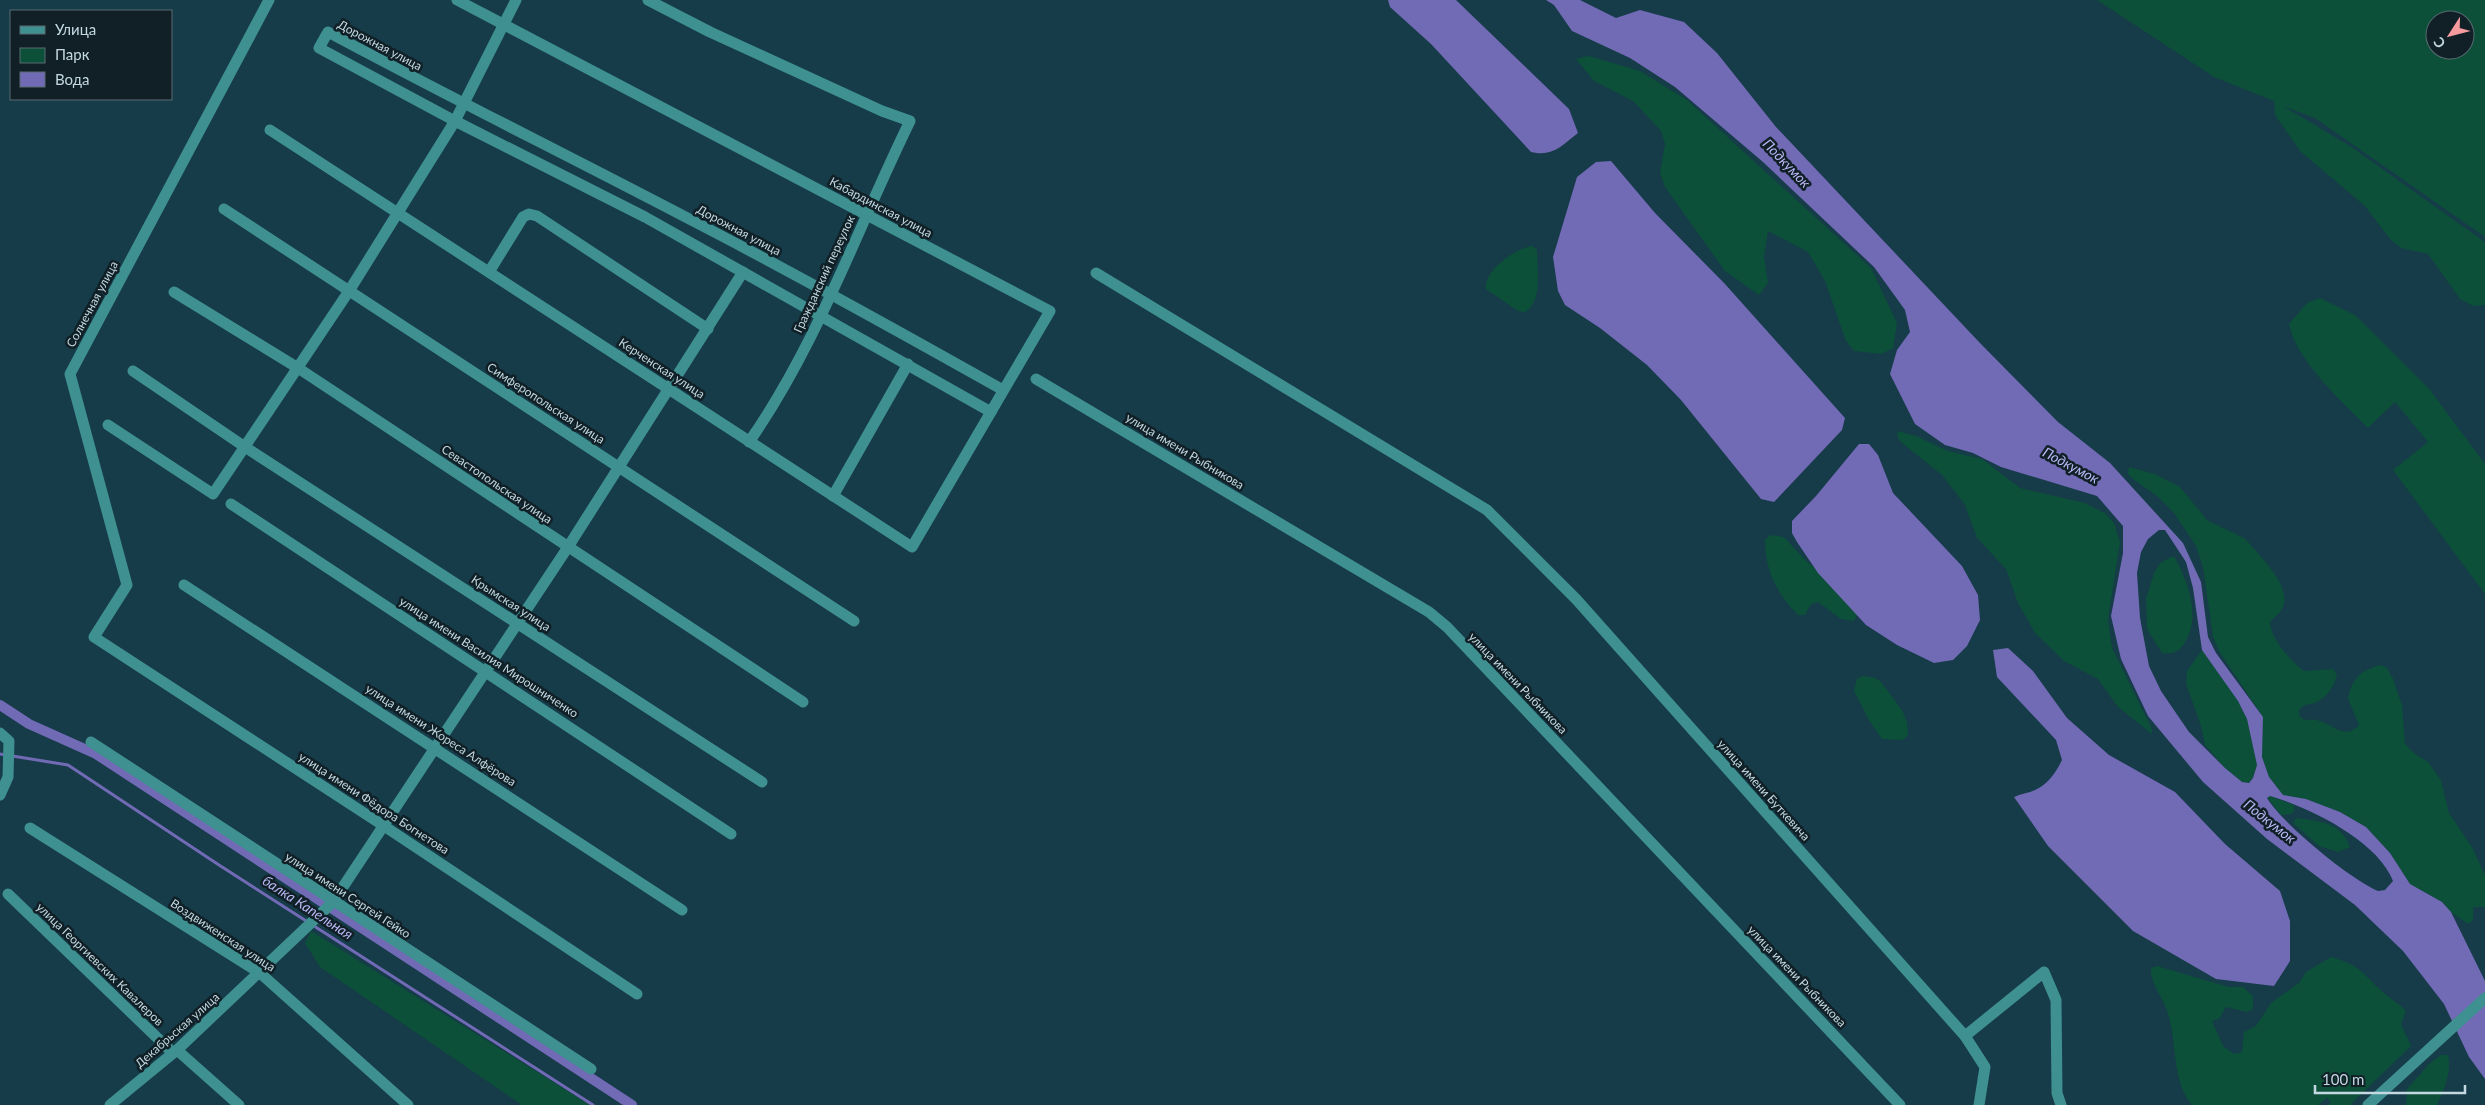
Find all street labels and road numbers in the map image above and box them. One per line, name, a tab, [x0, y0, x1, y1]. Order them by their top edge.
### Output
street label: Дорожная улица	[335, 17, 425, 73]
street label: Кабардинская улица	[827, 174, 935, 240]
street label: Дорожная улица	[694, 202, 784, 258]
street label: Гражданский переулок	[790, 212, 858, 335]
street label: Солнечная улица	[63, 258, 121, 350]
street label: Керченская улица	[616, 335, 708, 401]
street label: Симферопольская улица	[484, 359, 608, 447]
street label: улица имени Рыбникова	[1123, 410, 1247, 492]
street label: Севастопольская улица	[439, 441, 555, 527]
street label: Крымская улица	[469, 572, 553, 634]
street label: улица имени Василия Мирошниченко	[397, 593, 582, 721]
street label: улица имени Рыбникова	[1466, 629, 1570, 737]
street label: улица имени Жореса Алфёрова	[363, 681, 519, 789]
street label: улица имени Буткевича	[1715, 736, 1813, 844]
street label: улица имени Фёдора Богнетова	[296, 749, 452, 857]
street label: улица имени Сергей Гейко	[282, 849, 414, 941]
street label: Воздвиженская улица	[168, 895, 278, 975]
street label: улица Георгиевских Кавалеров	[33, 899, 167, 1029]
street label: улица имени Рыбникова	[1745, 922, 1849, 1030]
street label: Декабрьская улица	[132, 989, 222, 1071]

